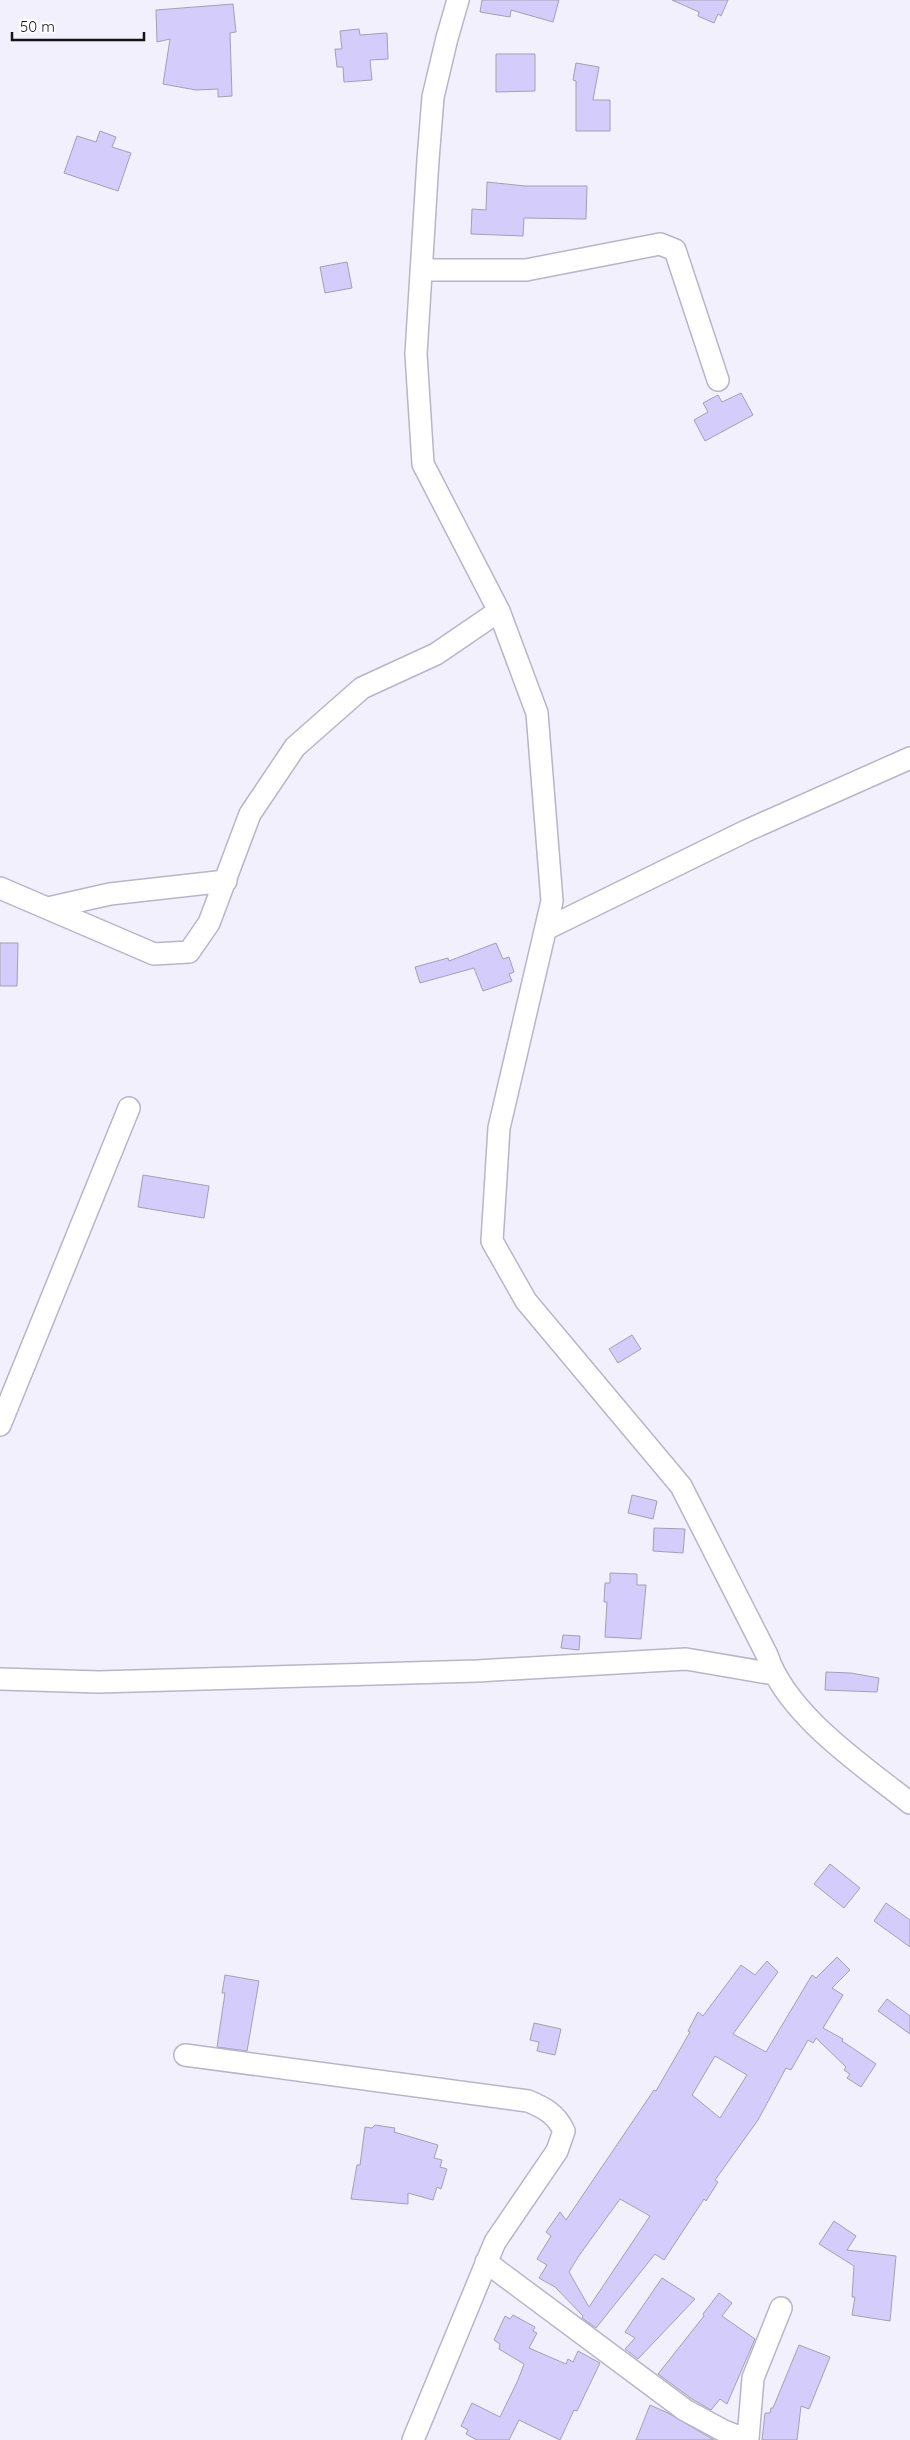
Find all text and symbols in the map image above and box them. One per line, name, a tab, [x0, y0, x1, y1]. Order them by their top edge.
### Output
scale bar	[12, 10, 145, 42]
text: 50 m	[20, 17, 55, 36]

